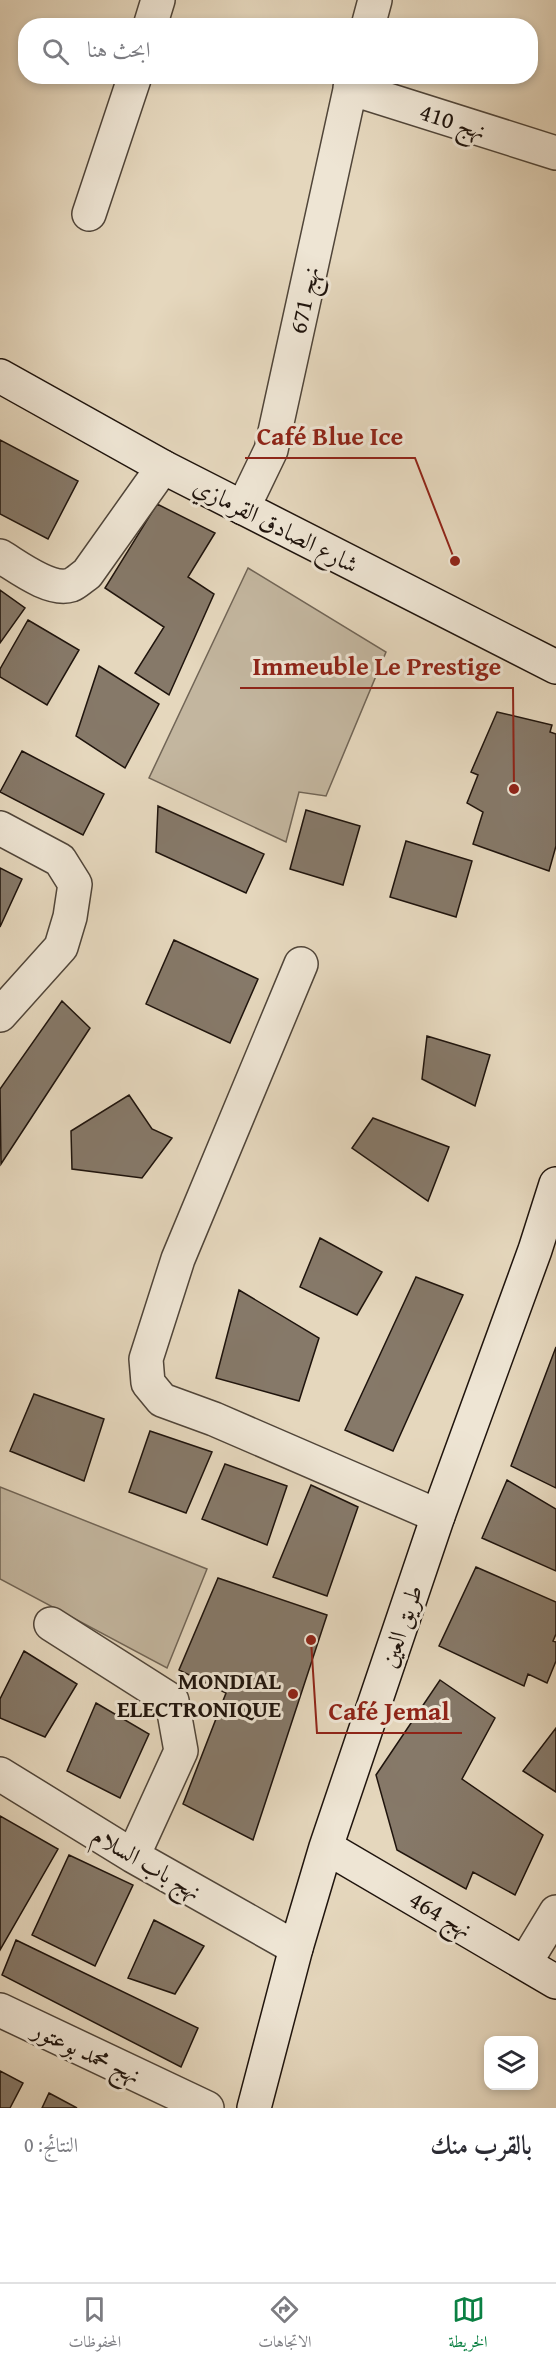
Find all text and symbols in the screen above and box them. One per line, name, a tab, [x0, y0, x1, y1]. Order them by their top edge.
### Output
search box	[18, 18, 538, 84]
text: ابحث هنا	[87, 33, 151, 65]
icon: search	[39, 35, 72, 68]
street label: نهج 410	[414, 94, 491, 152]
street label: نهج 671	[280, 263, 332, 338]
callout: Café Blue Ice	[245, 414, 415, 458]
text: Café Blue Ice	[257, 416, 404, 455]
street label: شارع الصادق القرمازي	[186, 468, 365, 584]
callout: Immeuble Le Prestige	[240, 644, 513, 688]
text: Immeuble Le Prestige	[253, 646, 502, 685]
street label: طريق العين	[371, 1580, 431, 1672]
place label: MONDIAL ELECTRONIQUE	[117, 1663, 282, 1726]
marker: MONDIAL ELECTRONIQUE	[286, 1687, 300, 1701]
callout: Café Jemal	[317, 1689, 462, 1733]
text: Café Jemal	[329, 1691, 450, 1730]
street label: نهج باب السلام	[84, 1817, 208, 1912]
street label: نهج 464	[401, 1882, 479, 1950]
street label: نهج محمد بوعتور	[24, 2011, 147, 2096]
map controls	[484, 2036, 538, 2090]
button: layers	[484, 2036, 538, 2090]
text: بالقرب منك	[430, 2125, 532, 2164]
text: النتائج: 0	[24, 2130, 78, 2159]
tab: المحفوظات	[69, 2293, 121, 2357]
tab: الاتجاهات	[258, 2293, 312, 2357]
tab: الخريطة	[449, 2293, 488, 2357]

